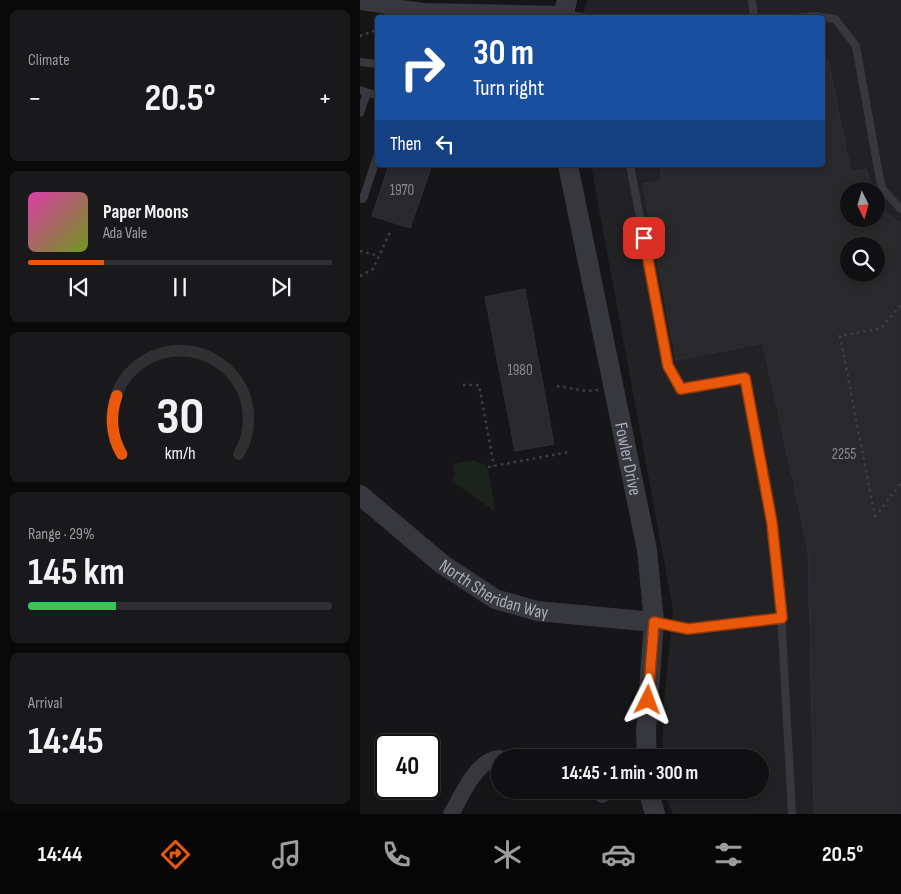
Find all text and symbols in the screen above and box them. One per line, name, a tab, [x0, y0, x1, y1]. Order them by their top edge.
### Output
text: 30 m	[473, 32, 534, 75]
icon: right	[390, 35, 455, 100]
text: Climate	[28, 51, 70, 70]
text: Turn right	[473, 75, 544, 102]
text: 20.5°	[144, 76, 216, 121]
text: −	[28, 82, 42, 115]
text: +	[318, 82, 332, 115]
icon: left	[431, 130, 459, 158]
text: Then	[390, 133, 421, 156]
house number: 1970	[390, 181, 414, 200]
north arrow	[840, 182, 885, 228]
map controls	[840, 182, 885, 282]
text: Paper Moons	[103, 201, 189, 224]
pin	[623, 217, 665, 259]
text: Ada Vale	[103, 224, 147, 243]
icon: arrive	[630, 224, 658, 252]
button: search	[840, 237, 885, 282]
icon: previous	[65, 273, 93, 301]
icon: pause	[166, 273, 194, 301]
icon: next	[267, 273, 295, 301]
house number: 1980	[507, 361, 533, 380]
text: 30	[156, 386, 204, 449]
street label: Fowler Drive	[611, 420, 646, 497]
text: km/h	[165, 443, 195, 464]
house number: 2255	[832, 445, 856, 464]
text: Range · 29%	[28, 525, 94, 544]
text: 145 km	[28, 550, 125, 595]
street label: North Sheridan Way	[435, 555, 549, 623]
position arrow	[621, 673, 673, 725]
text: Arrival	[28, 694, 62, 713]
text: 14:45	[28, 719, 104, 764]
speed limit sign: 40	[375, 734, 440, 799]
text: 14:45 · 1 min · 300 m	[562, 762, 698, 785]
icon: directions	[158, 837, 193, 872]
icon: music	[269, 837, 304, 872]
icon: phone	[379, 837, 414, 872]
icon: climate	[490, 837, 525, 872]
icon: car	[601, 837, 636, 872]
icon: filters	[711, 837, 746, 872]
text: 14:44	[38, 841, 82, 868]
text: 20.5°	[822, 841, 863, 868]

